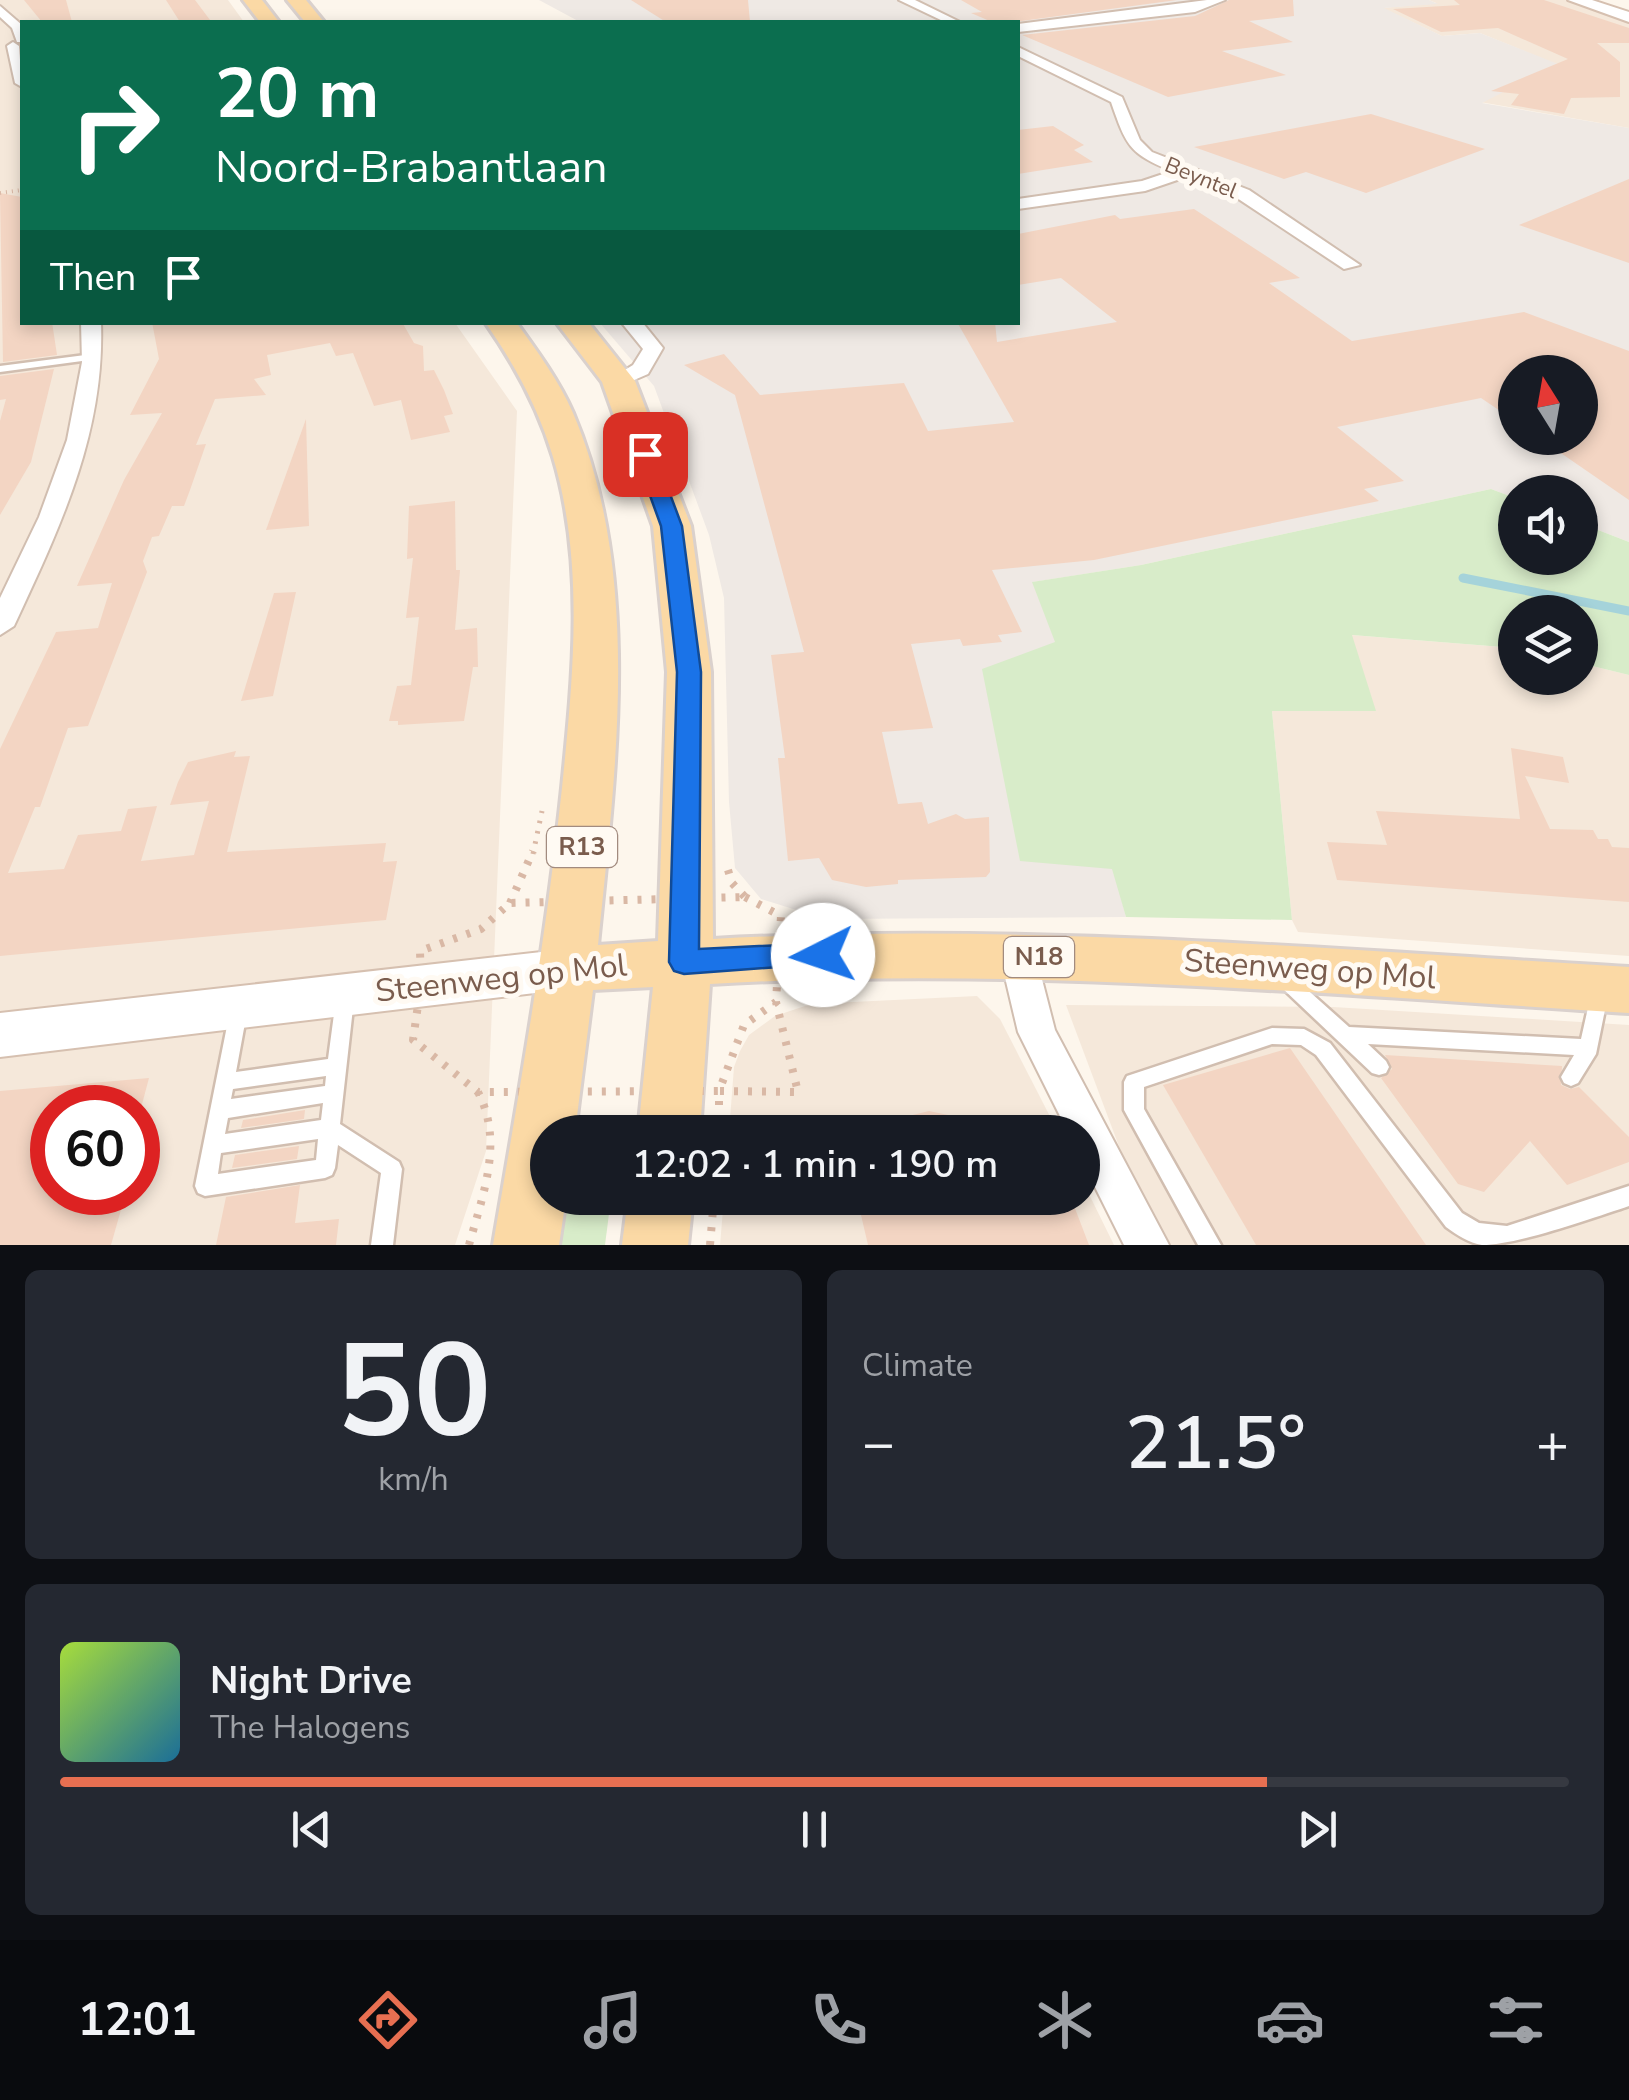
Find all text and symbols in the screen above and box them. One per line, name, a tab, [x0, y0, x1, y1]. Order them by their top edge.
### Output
text: 20 m	[215, 46, 379, 142]
icon: right	[50, 60, 180, 190]
text: Noord-Brabantlaan	[215, 137, 608, 198]
street label: Beyntel	[1160, 150, 1242, 206]
icon: arrive	[156, 250, 211, 305]
text: Then	[50, 252, 136, 303]
north arrow	[1498, 355, 1598, 455]
map controls	[1498, 355, 1598, 695]
pin	[603, 412, 688, 497]
icon: arrive	[618, 427, 673, 482]
button: sound	[1498, 475, 1598, 575]
button: layers	[1498, 595, 1598, 695]
road number: R13	[547, 827, 617, 867]
position arrow	[771, 903, 875, 1007]
road number: N18	[1004, 937, 1074, 977]
street label: Steenweg op Mol	[1182, 939, 1438, 999]
street label: Steenweg op Mol	[373, 943, 629, 1013]
speed limit sign: 60	[30, 1085, 160, 1215]
text: 12:02 · 1 min · 190 m	[632, 1139, 998, 1190]
text: 50	[335, 1304, 492, 1481]
text: Climate	[862, 1344, 973, 1387]
text: 21.5°	[1125, 1392, 1306, 1494]
text: −	[862, 1406, 895, 1481]
text: +	[1536, 1406, 1569, 1481]
text: km/h	[378, 1458, 449, 1501]
text: Night Drive	[210, 1655, 412, 1706]
text: The Halogens	[210, 1706, 410, 1749]
icon: previous	[284, 1802, 339, 1857]
icon: pause	[787, 1802, 842, 1857]
icon: next	[1290, 1802, 1345, 1857]
icon: directions	[353, 1985, 423, 2055]
icon: music	[578, 1985, 648, 2055]
icon: phone	[804, 1985, 874, 2055]
icon: climate	[1030, 1985, 1100, 2055]
icon: car	[1255, 1985, 1325, 2055]
icon: filters	[1481, 1985, 1551, 2055]
text: 12:01	[78, 1990, 197, 2051]

